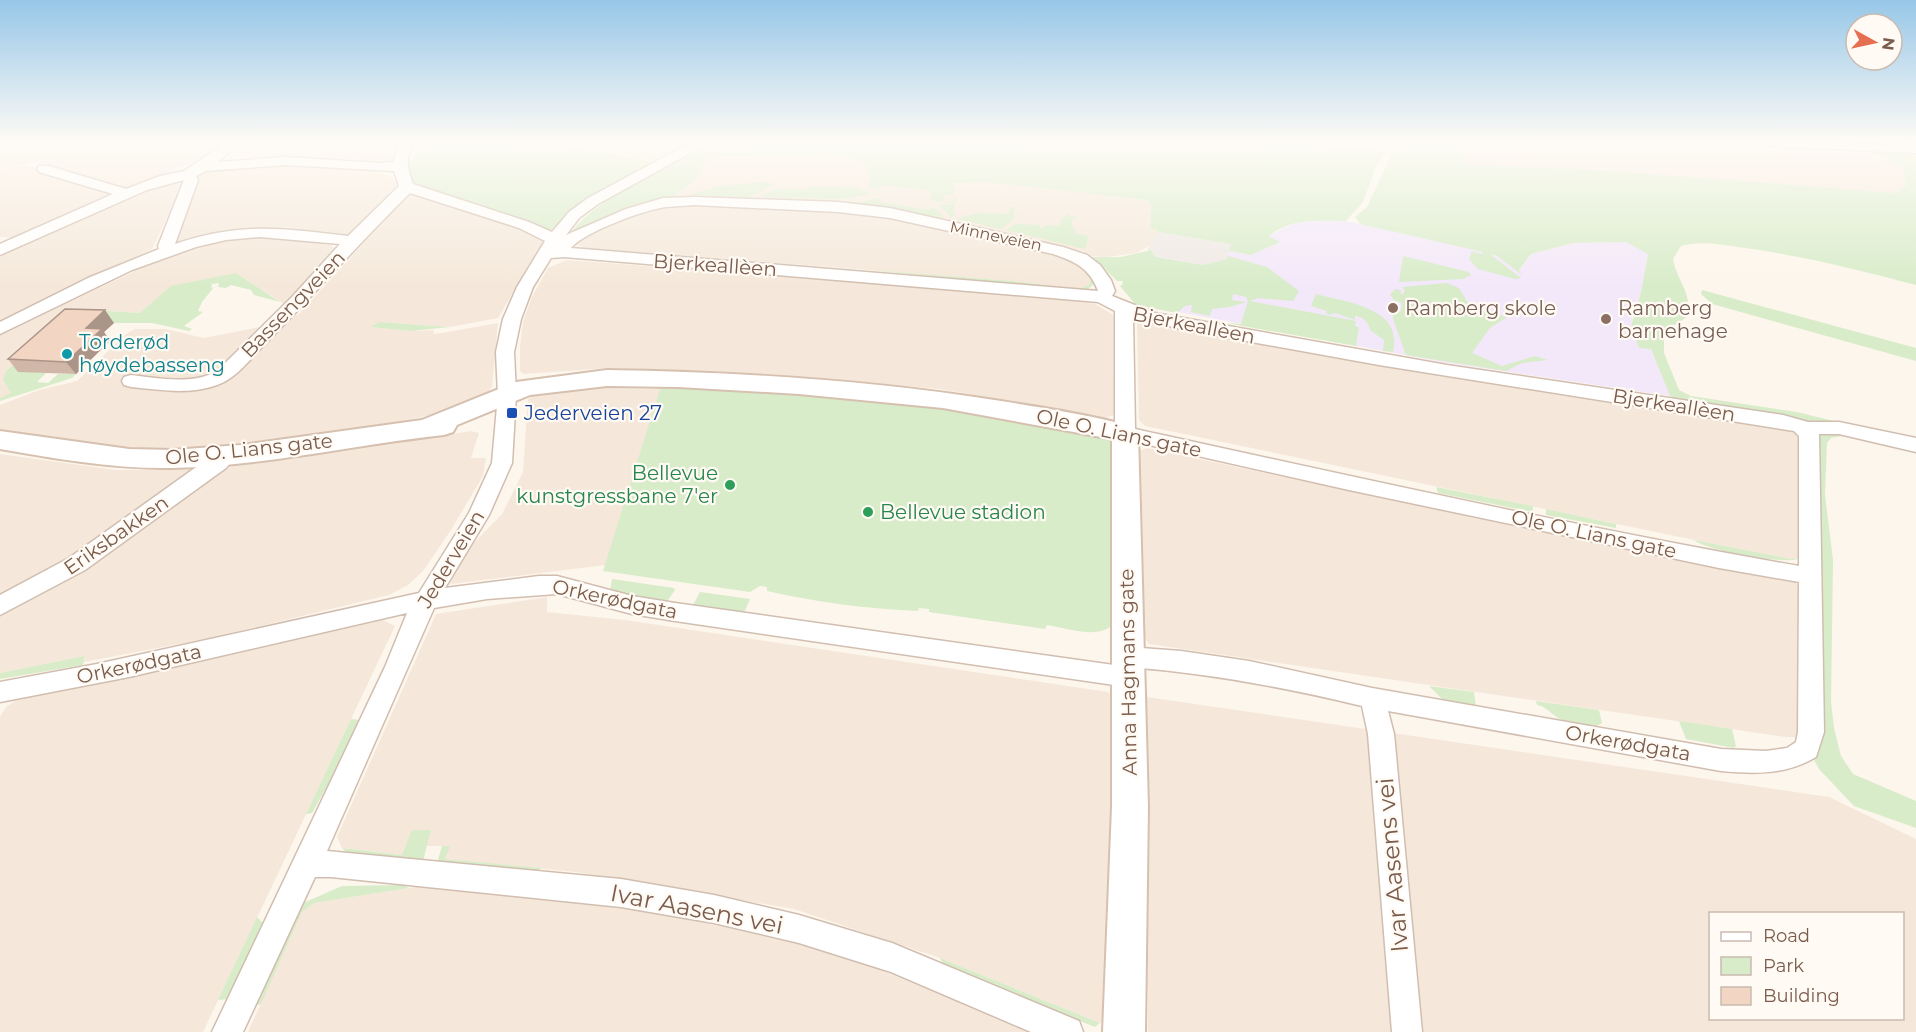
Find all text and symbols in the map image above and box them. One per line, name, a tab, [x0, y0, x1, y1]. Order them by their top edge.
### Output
north arrow	[1844, 12, 1904, 72]
text: N	[1878, 36, 1899, 52]
street label: Minneveien	[948, 217, 1044, 255]
street label: Bassengveien	[236, 246, 350, 362]
street label: Bjerkeallèen	[652, 249, 778, 281]
place label: Ramberg skole	[1405, 296, 1556, 320]
place label: Ramberg barnehage	[1618, 296, 1728, 343]
street label: Bjerkeallèen	[1131, 301, 1257, 349]
marker: Ramberg skole	[1386, 301, 1400, 315]
marker: Ramberg barnehage	[1599, 312, 1613, 326]
place label: Torderød høydebasseng	[79, 330, 225, 377]
marker: Torderød høydebasseng	[60, 347, 74, 361]
street label: Bjerkeallèen	[1611, 383, 1737, 427]
place label: Jederveien 27	[523, 401, 662, 425]
street label: Ole O. Lians gate	[1034, 404, 1204, 462]
marker: Jederveien 27	[505, 406, 519, 420]
street label: Ole O. Lians gate	[164, 428, 334, 470]
place label: Bellevue kunstgressbane 7'er	[516, 461, 718, 508]
marker: Bellevue kunstgressbane 7'er	[723, 478, 737, 492]
street label: Eriksbakken	[59, 490, 173, 580]
place label: Bellevue stadion	[880, 500, 1046, 524]
marker: Bellevue stadion	[861, 505, 875, 519]
street label: Ole O. Lians gate	[1509, 505, 1679, 563]
street label: Jederveien	[412, 506, 490, 613]
street label: Anna Hagmans gate	[1114, 568, 1142, 776]
street label: Orkerødgata	[550, 574, 680, 624]
street label: Orkerødgata	[74, 639, 204, 689]
street label: Orkerødgata	[1563, 720, 1693, 766]
street label: Ivar Aasens vei	[1370, 776, 1414, 954]
street label: Ivar Aasens vei	[608, 878, 786, 940]
legend	[1709, 912, 1904, 1020]
text: Road	[1763, 925, 1810, 947]
text: Park	[1763, 955, 1804, 977]
text: Building	[1763, 985, 1840, 1007]

